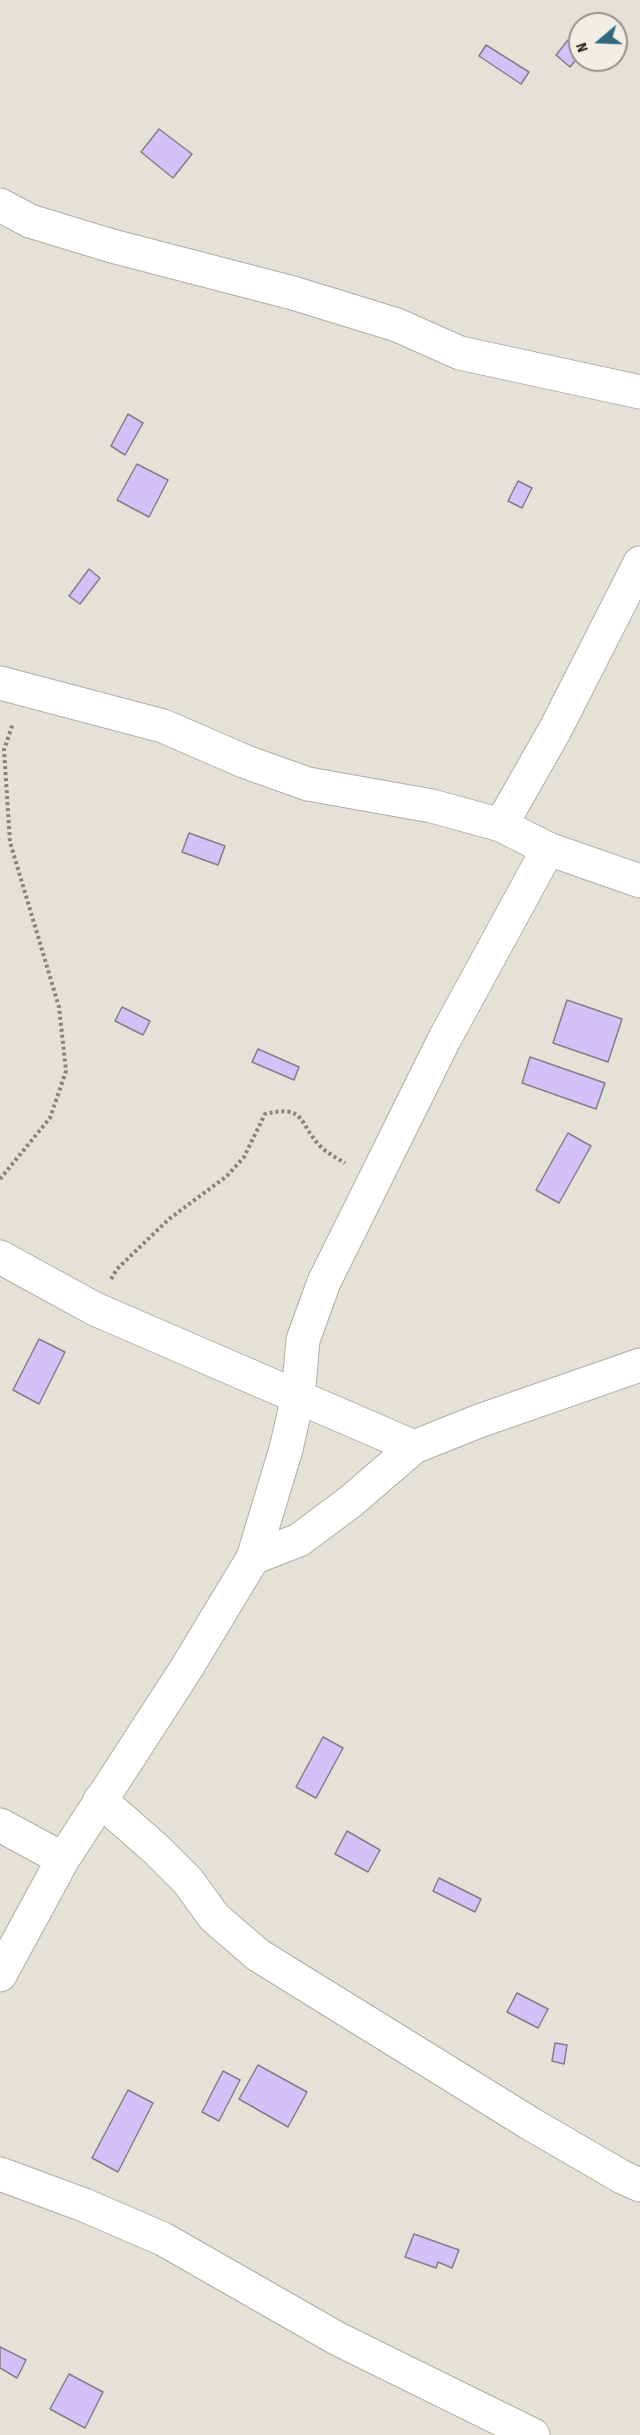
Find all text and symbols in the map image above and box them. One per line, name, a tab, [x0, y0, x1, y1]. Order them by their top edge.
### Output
north arrow	[568, 12, 628, 72]
text: N	[572, 40, 593, 55]

